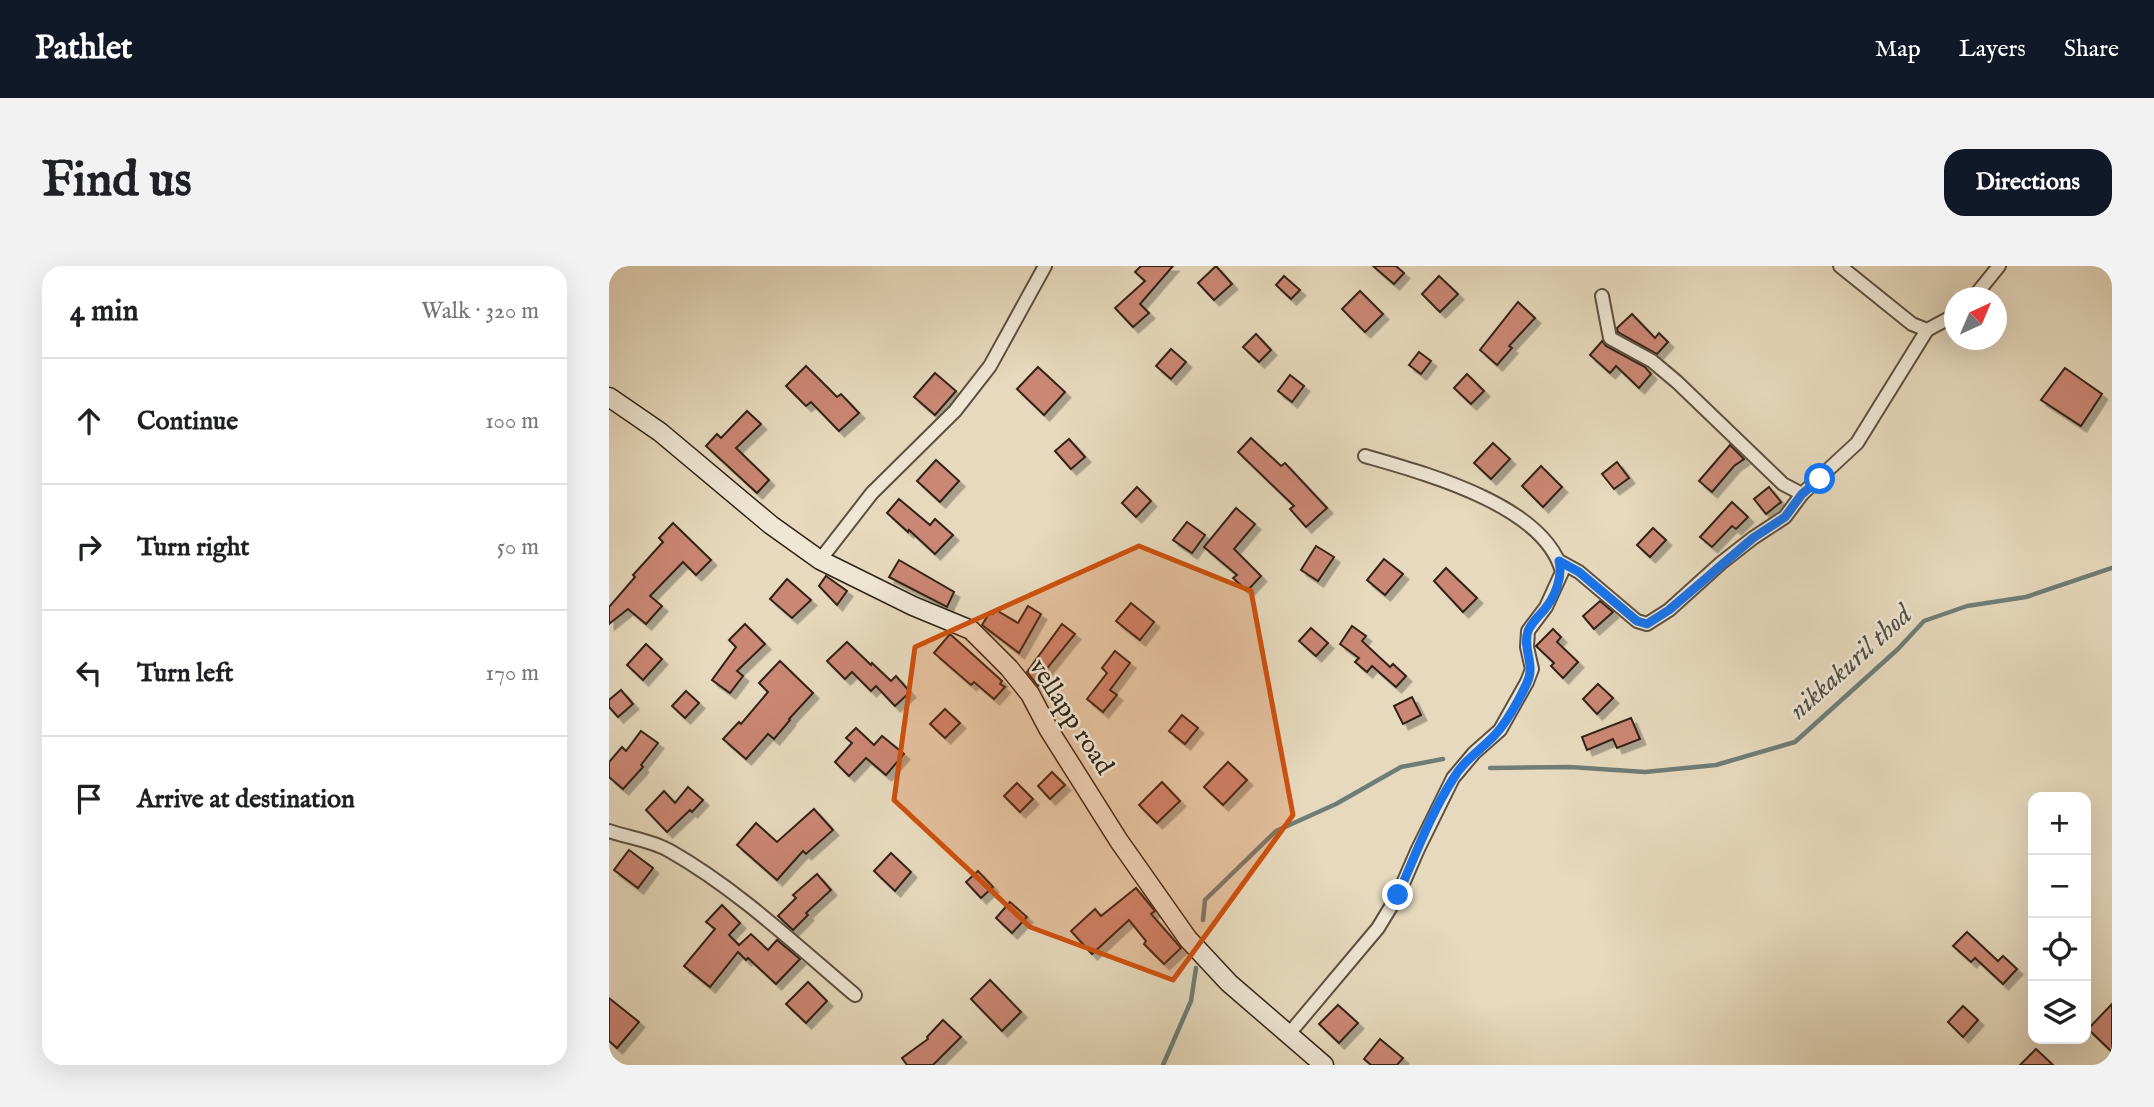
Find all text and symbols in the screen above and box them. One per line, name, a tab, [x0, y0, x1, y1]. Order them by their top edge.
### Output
text: Pathlet	[35, 28, 132, 70]
text: Map	[1875, 34, 1921, 65]
text: Layers	[1959, 34, 2026, 65]
text: Share	[2064, 34, 2119, 65]
button: Directions	[1944, 149, 2112, 216]
text: Find us	[42, 151, 192, 213]
north arrow	[1944, 287, 2007, 350]
text: 4 min	[70, 293, 138, 331]
text: Walk · 320 m	[421, 297, 539, 326]
icon: ahead	[70, 402, 108, 440]
text: Continue	[137, 405, 238, 438]
text: 100 m	[485, 407, 539, 436]
route start	[1804, 463, 1835, 494]
icon: right	[70, 528, 108, 566]
text: Turn right	[137, 531, 250, 564]
text: 50 m	[497, 533, 539, 562]
water label: nikkakuril thod	[1782, 597, 1921, 728]
street label: vellapp road	[1021, 653, 1121, 781]
icon: left	[70, 654, 108, 692]
text: Turn left	[137, 657, 234, 690]
text: 170 m	[486, 659, 539, 688]
icon: arrive	[70, 780, 108, 818]
text: Arrive at destination	[137, 783, 355, 816]
map controls	[2028, 792, 2091, 1044]
button: +	[2028, 792, 2091, 855]
button: −	[2028, 855, 2091, 918]
route end	[1382, 879, 1413, 910]
button: locate	[2028, 918, 2091, 981]
button: layers	[2028, 981, 2091, 1044]

